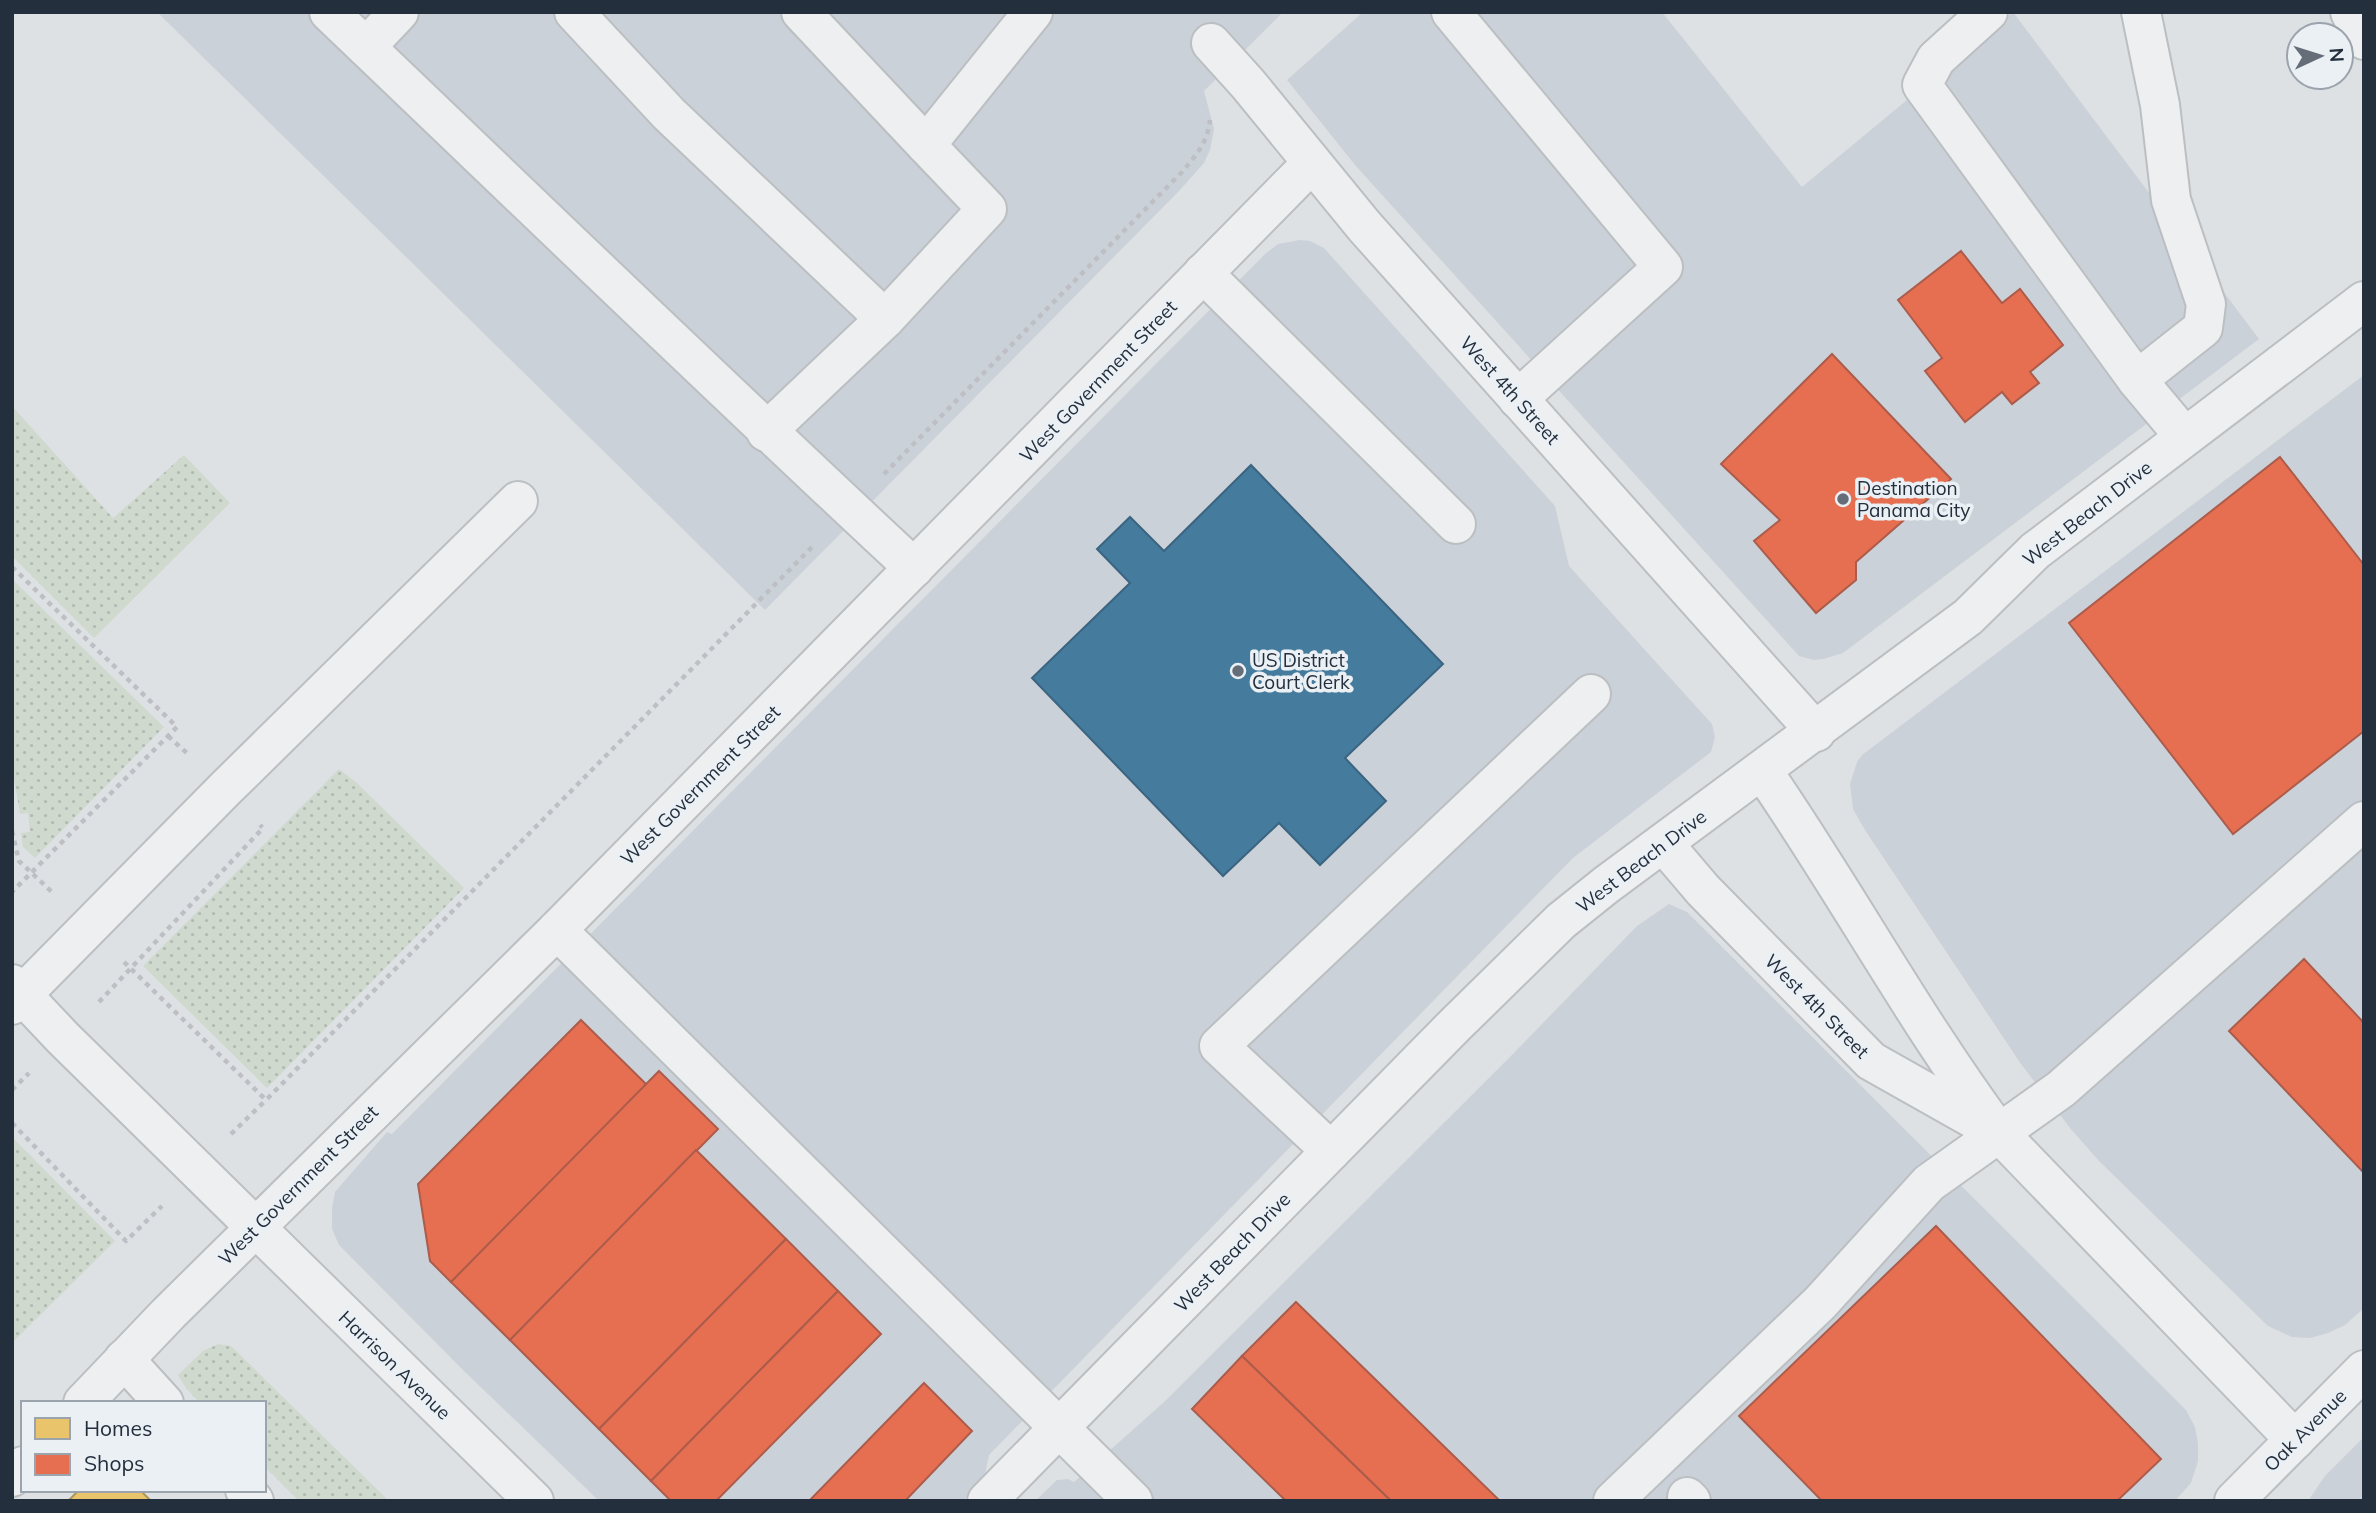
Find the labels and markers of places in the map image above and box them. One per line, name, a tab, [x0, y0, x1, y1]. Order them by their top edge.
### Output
place label: Destination Panama City	[1857, 476, 1970, 522]
marker: Destination Panama City	[1835, 491, 1851, 507]
place label: US District Court Clerk	[1252, 648, 1350, 694]
marker: US District Court Clerk	[1230, 663, 1246, 679]

